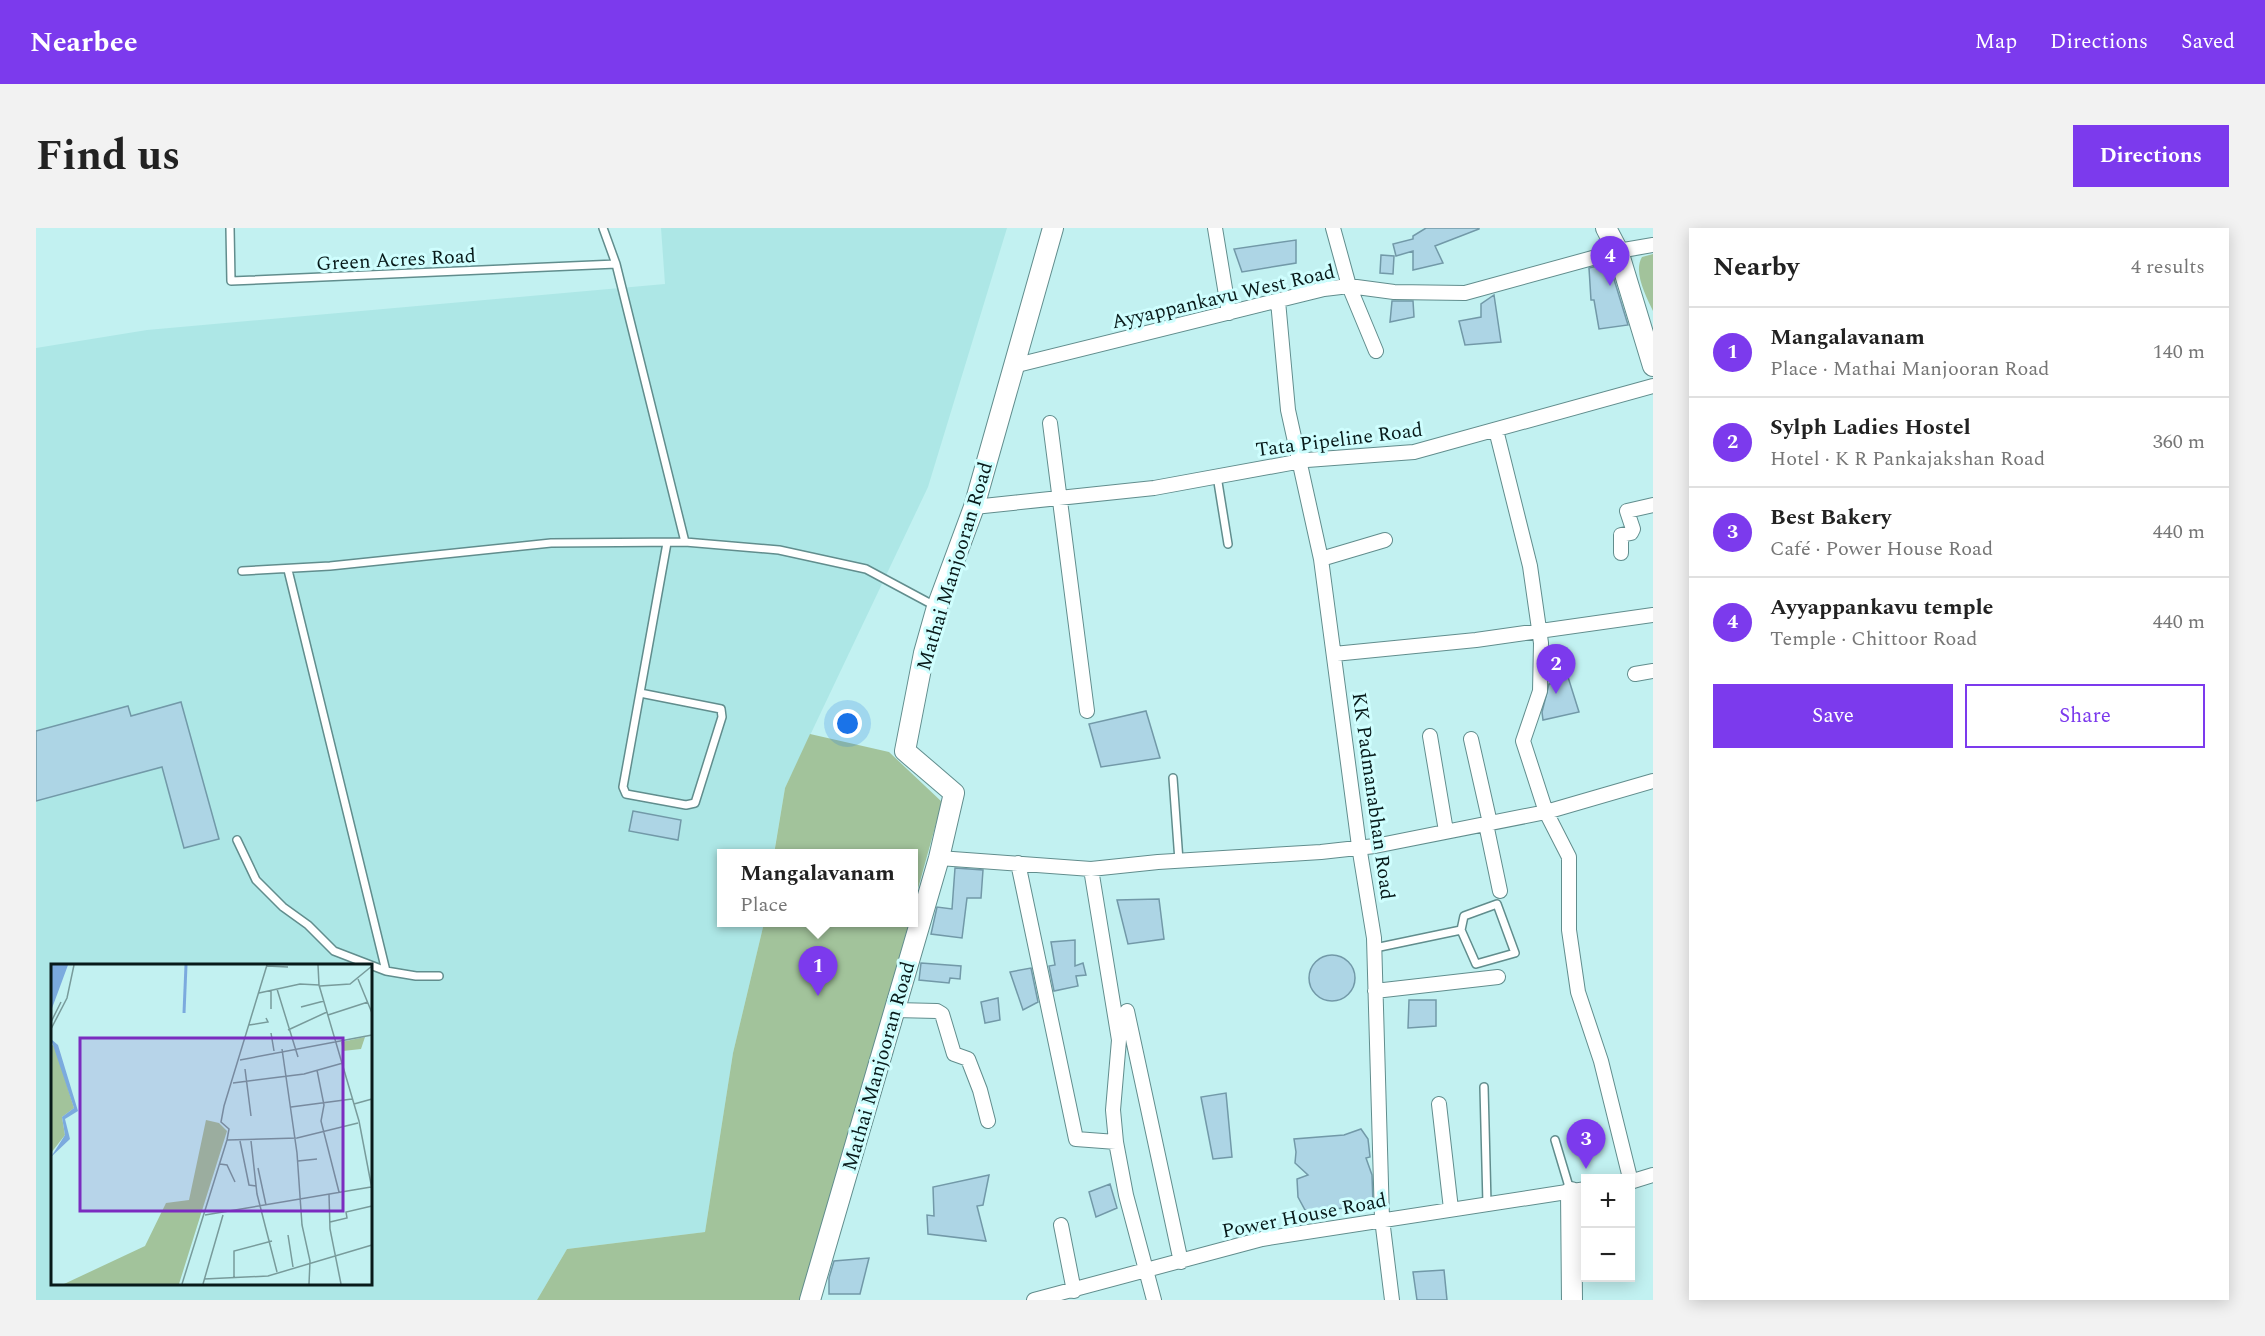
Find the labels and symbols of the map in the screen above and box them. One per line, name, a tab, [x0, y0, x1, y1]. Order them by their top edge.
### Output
pin: 4	[1590, 236, 1630, 286]
street label: Green Acres Road	[315, 241, 477, 279]
street label: Ayyappankavu West Road	[1109, 257, 1338, 337]
street label: Tata Pipeline Road	[1254, 415, 1424, 465]
street label: Mathai Manjooran Road	[909, 458, 1001, 674]
pin: 2	[1536, 644, 1576, 694]
street label: KK Padmanabhan Road	[1344, 690, 1402, 902]
your location	[833, 709, 862, 738]
pin: 1	[798, 946, 838, 996]
street label: Mathai Manjooran Road	[835, 958, 923, 1175]
inset map	[51, 964, 372, 1285]
pin: 3	[1566, 1120, 1606, 1169]
street label: Power House Road	[1219, 1185, 1389, 1247]

